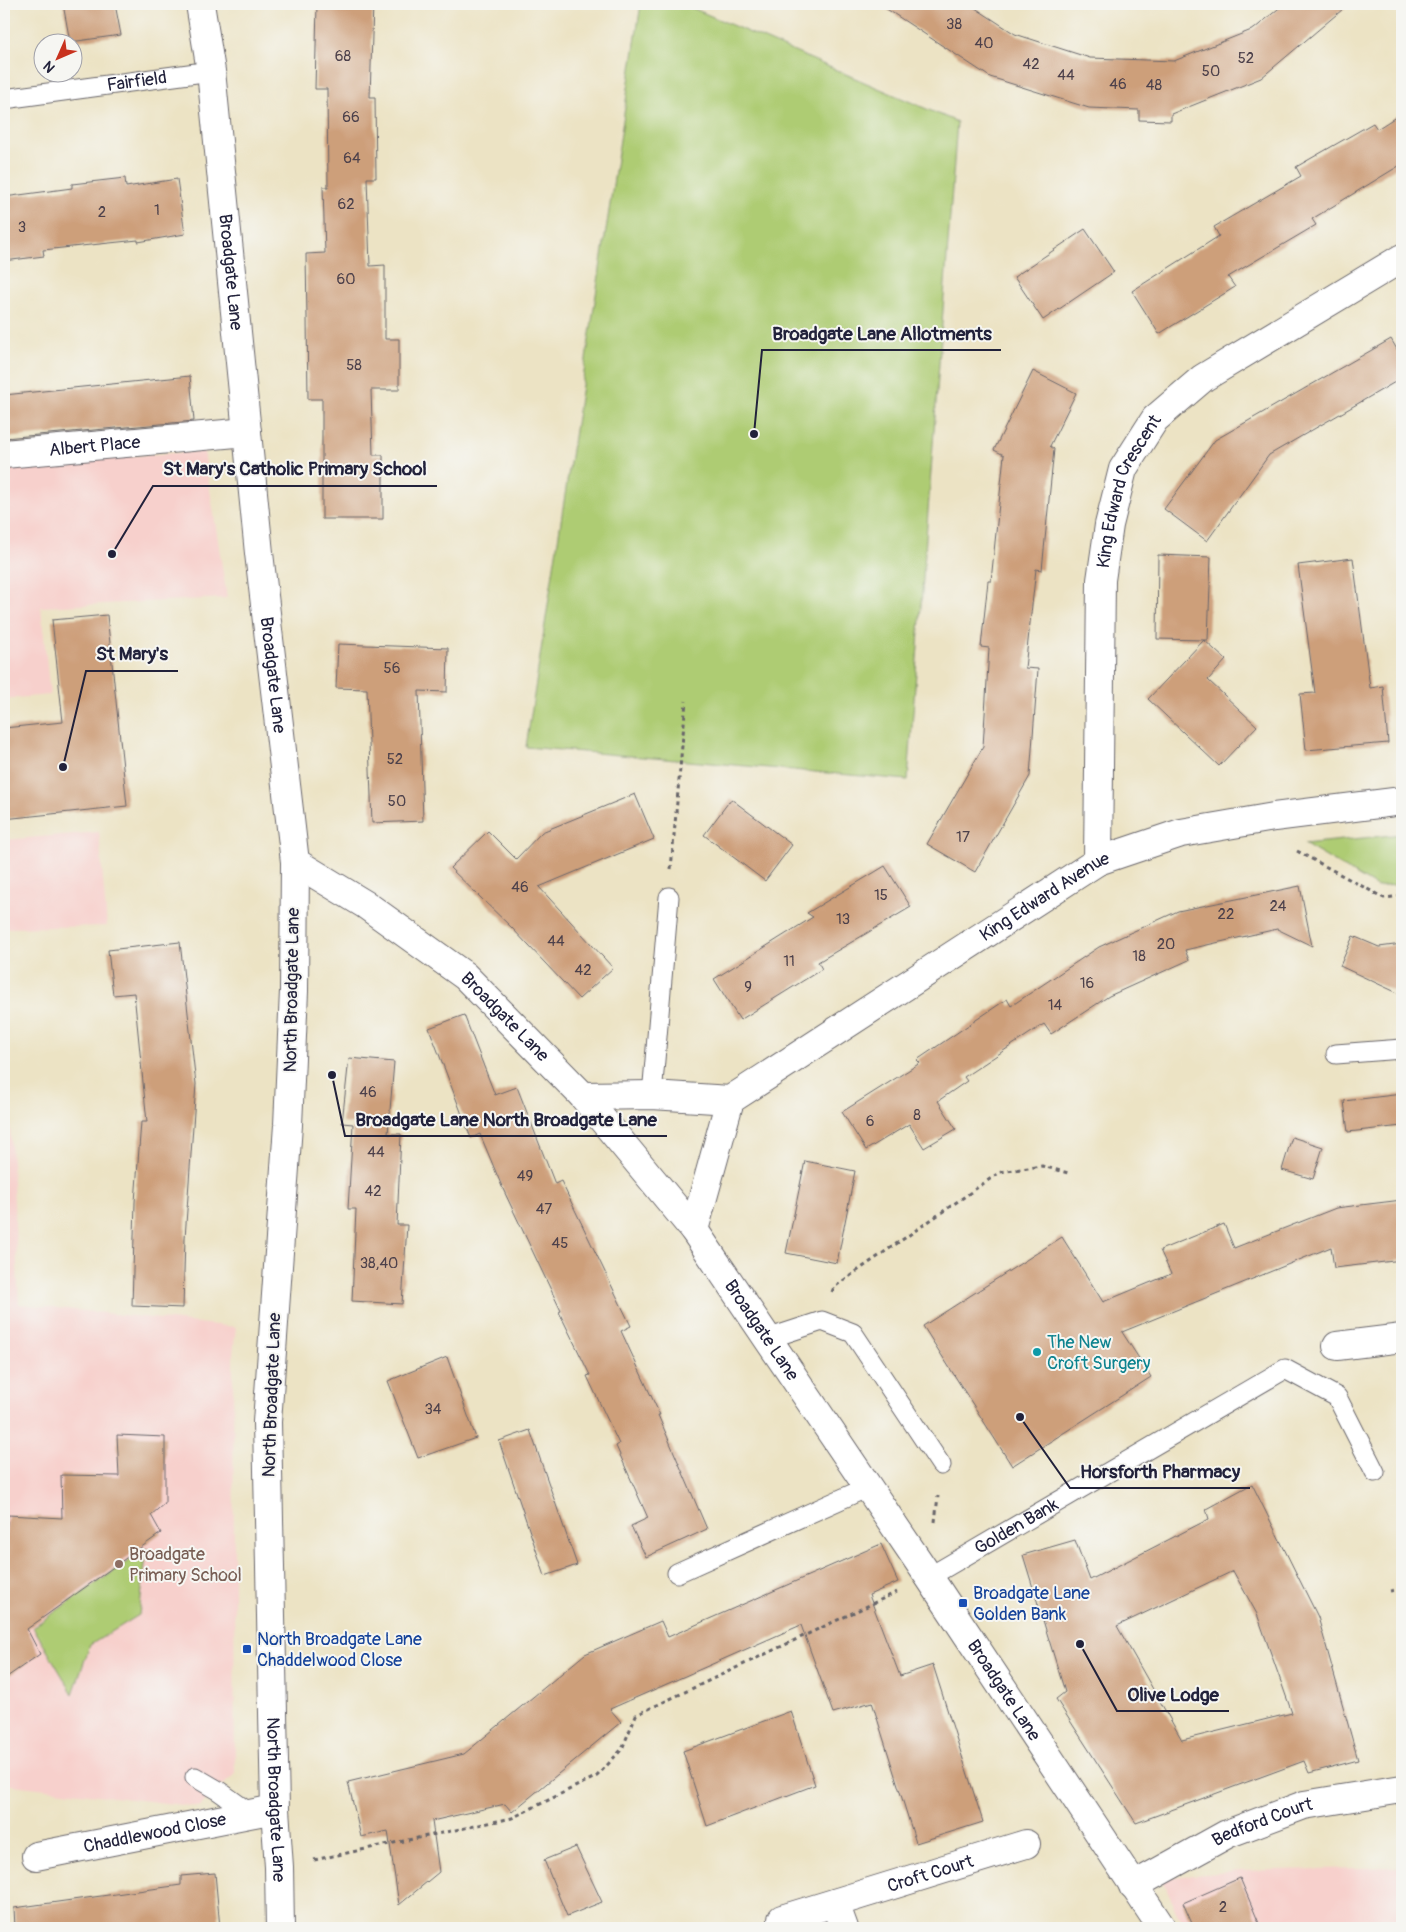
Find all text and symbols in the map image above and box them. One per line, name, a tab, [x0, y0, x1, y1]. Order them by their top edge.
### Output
house number: 38	[946, 15, 962, 34]
north arrow	[32, 32, 82, 82]
house number: 40	[975, 34, 993, 53]
house number: 68	[335, 47, 352, 66]
house number: 52	[1238, 49, 1254, 68]
house number: 42	[1022, 55, 1040, 74]
text: N	[40, 57, 59, 76]
house number: 50	[1202, 62, 1220, 81]
street label: Fairfield	[105, 66, 168, 96]
house number: 44	[1057, 66, 1075, 85]
house number: 46	[1109, 75, 1127, 94]
house number: 48	[1146, 76, 1163, 95]
house number: 66	[342, 108, 360, 127]
house number: 64	[343, 149, 361, 168]
house number: 62	[337, 195, 355, 214]
house number: 1	[154, 201, 160, 220]
house number: 2	[98, 203, 106, 222]
street label: Broadgate Lane	[214, 213, 248, 332]
house number: 3	[18, 218, 26, 237]
house number: 60	[337, 270, 355, 289]
callout: Broadgate Lane Allotments	[762, 316, 1001, 350]
text: Broadgate Lane Allotments	[772, 322, 992, 346]
house number: 58	[346, 356, 362, 375]
street label: King Edward Crescent	[1091, 410, 1167, 570]
street label: Albert Place	[48, 430, 142, 461]
callout: St Mary's Catholic Primary School	[153, 452, 437, 486]
text: St Mary's Catholic Primary School	[163, 457, 427, 481]
street label: Broadgate Lane	[255, 615, 291, 734]
callout: St Mary's	[86, 637, 178, 671]
text: St Mary's	[96, 642, 169, 666]
house number: 56	[384, 659, 400, 678]
house number: 52	[387, 750, 403, 769]
house number: 50	[388, 792, 406, 811]
house number: 17	[956, 828, 970, 847]
street label: King Edward Avenue	[975, 847, 1112, 946]
house number: 46	[511, 878, 529, 897]
house number: 15	[874, 886, 888, 905]
house number: 24	[1269, 897, 1287, 916]
house number: 22	[1218, 905, 1234, 924]
street label: North Broadgate Lane	[279, 907, 305, 1073]
house number: 13	[836, 910, 850, 929]
house number: 44	[547, 932, 565, 951]
house number: 20	[1157, 935, 1175, 954]
house number: 18	[1132, 947, 1146, 966]
house number: 11	[783, 952, 795, 971]
house number: 42	[574, 961, 592, 980]
street label: Broadgate Lane	[456, 967, 554, 1067]
house number: 16	[1080, 974, 1094, 993]
house number: 9	[744, 978, 752, 997]
house number: 14	[1048, 996, 1063, 1015]
house number: 46	[359, 1083, 377, 1102]
callout: Broadgate Lane North Broadgate Lane	[345, 1102, 667, 1136]
house number: 8	[913, 1106, 921, 1125]
text: Broadgate Lane North Broadgate Lane	[355, 1108, 657, 1132]
house number: 6	[866, 1112, 874, 1131]
house number: 44	[367, 1143, 385, 1162]
house number: 49	[517, 1167, 533, 1186]
house number: 42	[364, 1182, 382, 1201]
house number: 47	[536, 1200, 552, 1219]
house number: 45	[552, 1234, 568, 1253]
house number: 38,40	[360, 1254, 398, 1273]
street label: Broadgate Lane	[719, 1275, 804, 1385]
street label: North Broadgate Lane	[258, 1312, 286, 1478]
place label: The New Croft Surgery	[1047, 1331, 1151, 1375]
marker: The New Croft Surgery	[1031, 1346, 1043, 1358]
house number: 34	[424, 1400, 442, 1419]
callout: Horsforth Pharmacy	[1070, 1454, 1250, 1488]
text: Horsforth Pharmacy	[1080, 1460, 1241, 1484]
street label: Golden Bank	[970, 1492, 1063, 1560]
place label: Broadgate Primary School	[129, 1543, 242, 1587]
marker: Broadgate Primary School	[113, 1558, 125, 1570]
place label: Broadgate Lane Golden Bank	[973, 1582, 1090, 1626]
marker: Broadgate Lane Golden Bank	[957, 1597, 969, 1609]
place label: North Broadgate Lane Chaddelwood Close	[257, 1628, 422, 1672]
street label: Broadgate Lane	[962, 1635, 1046, 1745]
marker: North Broadgate Lane Chaddelwood Close	[241, 1643, 253, 1655]
callout: Olive Lodge	[1117, 1677, 1229, 1711]
text: Olive Lodge	[1127, 1683, 1219, 1707]
street label: North Broadgate Lane	[262, 1717, 291, 1882]
street label: Bedford Court	[1208, 1792, 1315, 1852]
street label: Chaddlewood Close	[81, 1807, 228, 1858]
street label: Croft Court	[884, 1849, 977, 1898]
house number: 2	[1219, 1898, 1227, 1917]

